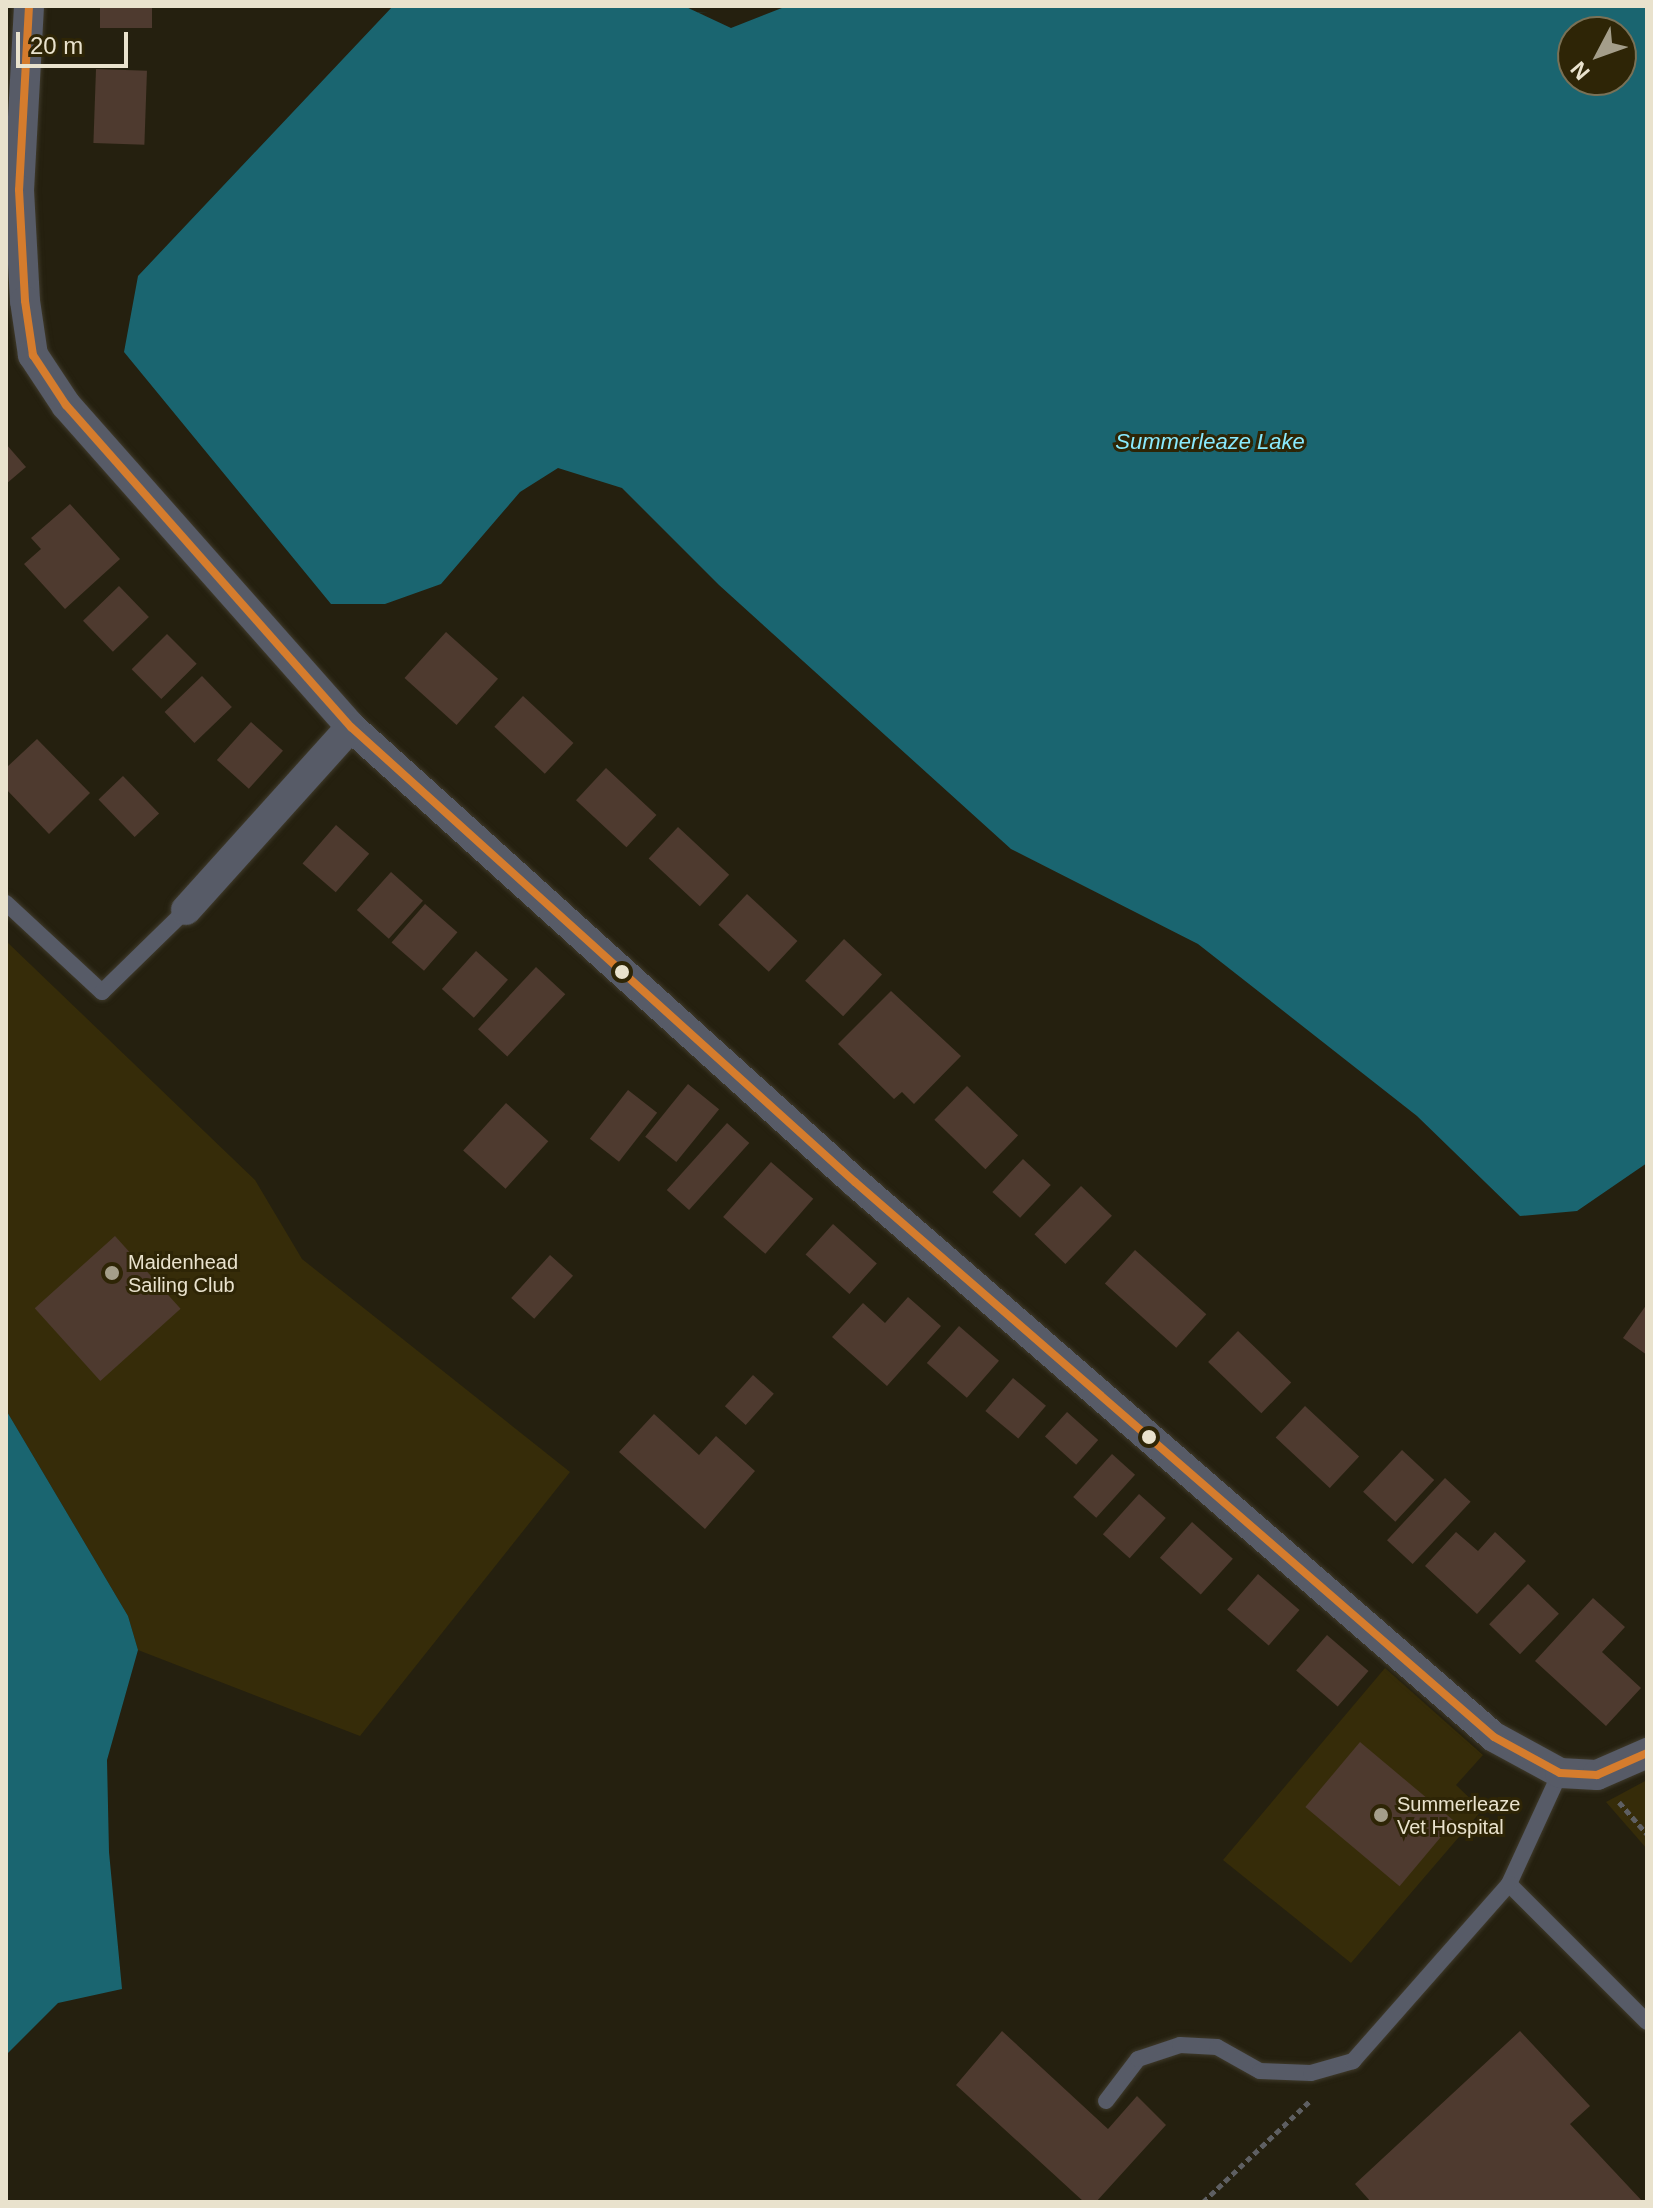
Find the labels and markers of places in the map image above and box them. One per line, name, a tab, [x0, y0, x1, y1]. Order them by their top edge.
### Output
unlabelled marker	[614, 964, 630, 980]
place label: Maidenhead Sailing Club	[128, 1250, 238, 1297]
marker: Maidenhead Sailing Club	[103, 1264, 121, 1282]
unlabelled marker	[1141, 1429, 1157, 1445]
place label: Summerleaze Vet Hospital	[1397, 1792, 1520, 1839]
marker: Summerleaze Vet Hospital	[1372, 1806, 1390, 1824]

